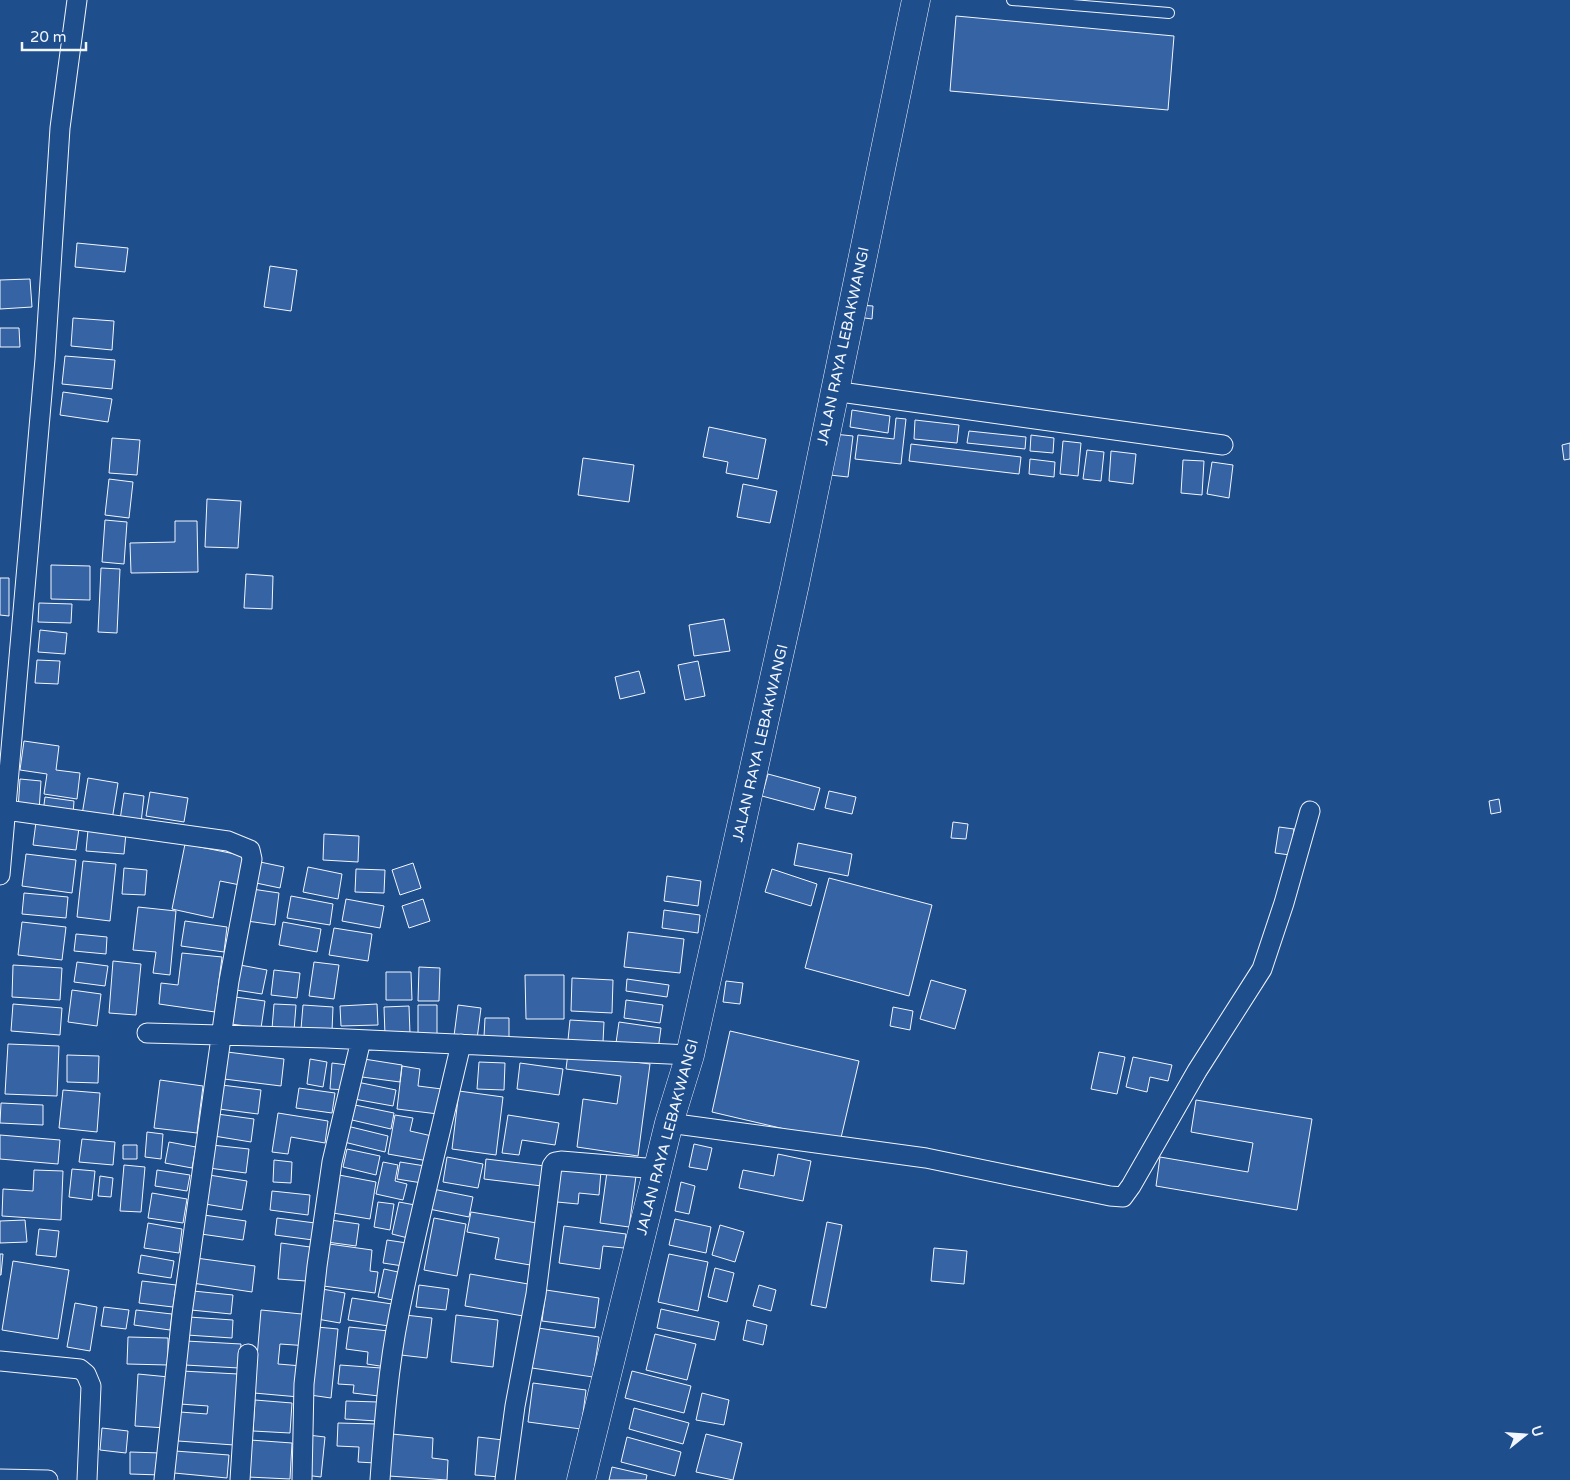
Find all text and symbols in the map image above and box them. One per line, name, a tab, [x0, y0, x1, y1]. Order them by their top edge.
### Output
scale bar	[22, 20, 86, 52]
text: 20 m	[30, 28, 67, 46]
street label: JALAN RAYA LEBAKWANGI	[813, 245, 873, 447]
street label: JALAN RAYA LEBAKWANGI	[728, 642, 792, 844]
street label: JALAN RAYA LEBAKWANGI	[632, 1037, 702, 1237]
north arrow	[1500, 1410, 1550, 1460]
text: U	[1527, 1424, 1547, 1439]

